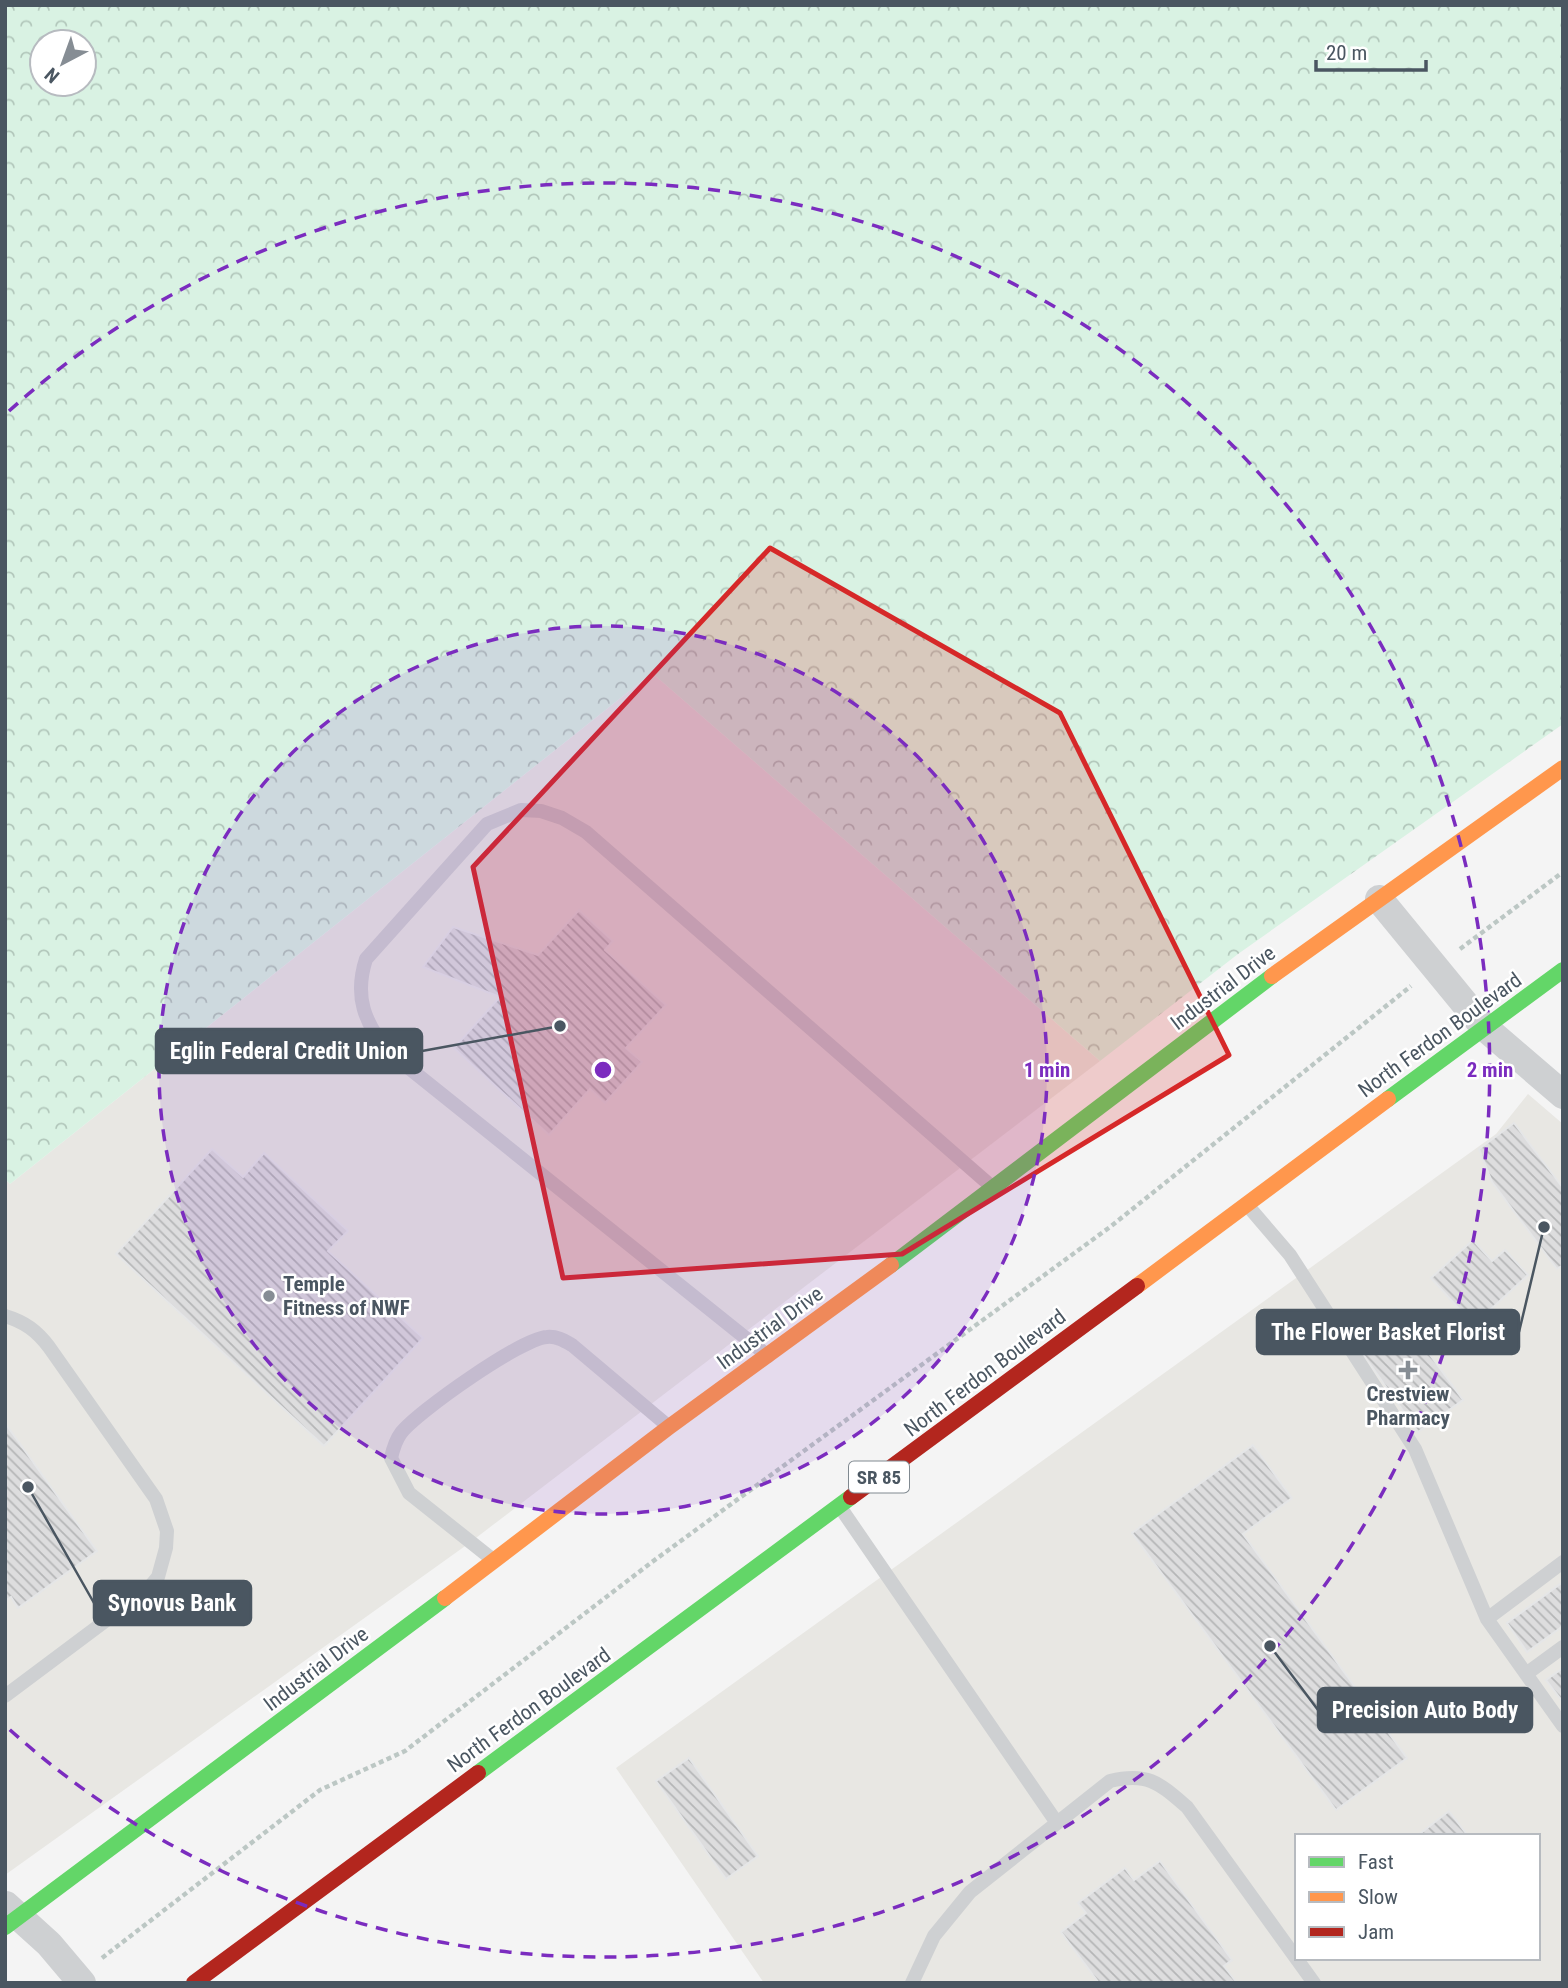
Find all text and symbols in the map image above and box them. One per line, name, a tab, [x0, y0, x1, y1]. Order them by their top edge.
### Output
north arrow	[28, 28, 98, 98]
scale bar	[1316, 28, 1426, 72]
text: 20 m	[1326, 41, 1367, 65]
text: N	[40, 63, 64, 88]
street label: Industrial Drive	[1166, 941, 1280, 1035]
street label: North Ferdon Boulevard	[1354, 968, 1526, 1102]
callout: Eglin Federal Credit Union	[156, 1029, 422, 1073]
text: Eglin Federal Credit Union	[170, 1038, 408, 1065]
centre of rings	[591, 1058, 615, 1082]
text: 1 min	[1024, 1058, 1070, 1082]
text: 2 min	[1467, 1058, 1513, 1082]
place label: Temple Fitness of NWF	[283, 1272, 410, 1320]
street label: Industrial Drive	[713, 1282, 828, 1374]
marker: Temple Fitness of NWF	[261, 1288, 277, 1304]
street label: North Ferdon Boulevard	[900, 1305, 1070, 1441]
callout: The Flower Basket Florist	[1257, 1310, 1519, 1354]
text: The Flower Basket Florist	[1271, 1319, 1505, 1346]
marker: Crestview Pharmacy	[1400, 1362, 1416, 1378]
place label: Crestview Pharmacy	[1366, 1382, 1450, 1430]
road number: SR 85	[849, 1462, 909, 1492]
callout: Synovus Bank	[94, 1581, 251, 1625]
text: Synovus Bank	[108, 1590, 237, 1617]
street label: Industrial Drive	[259, 1622, 373, 1716]
street label: North Ferdon Boulevard	[443, 1643, 615, 1777]
callout: Precision Auto Body	[1318, 1688, 1532, 1732]
text: Precision Auto Body	[1332, 1697, 1519, 1724]
legend	[1295, 1834, 1540, 1960]
text: Fast	[1358, 1850, 1394, 1874]
text: Slow	[1358, 1885, 1398, 1909]
text: Jam	[1358, 1920, 1394, 1944]

